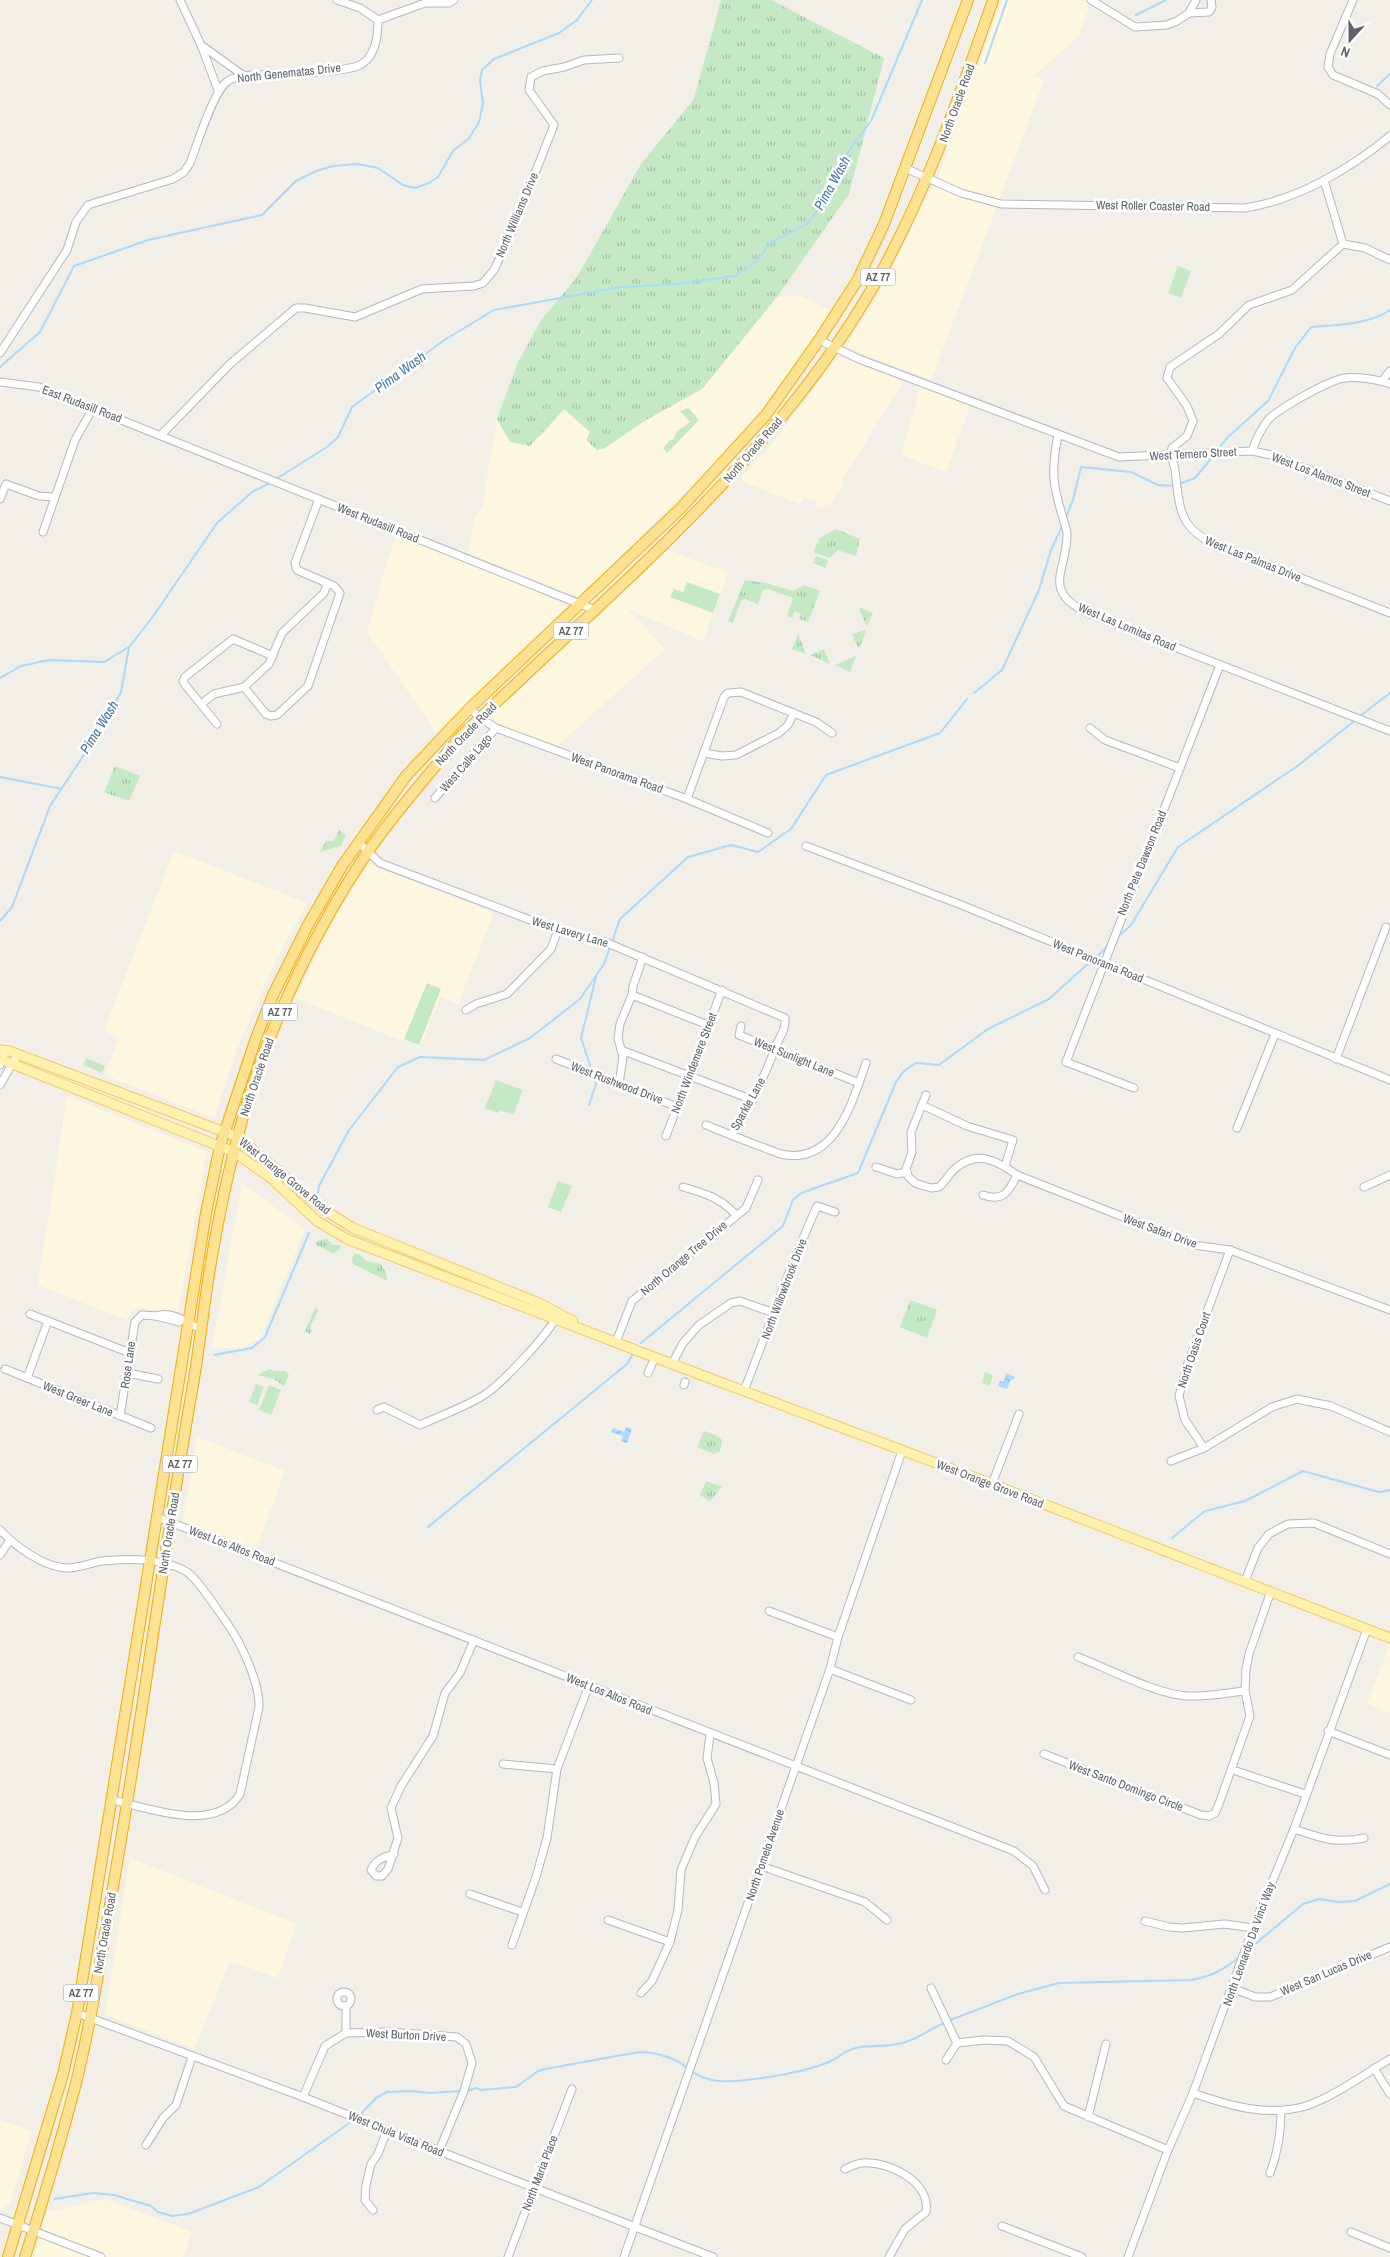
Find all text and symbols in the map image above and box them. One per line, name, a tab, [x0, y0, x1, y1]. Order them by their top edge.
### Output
north arrow	[1325, 15, 1375, 65]
text: N	[1338, 42, 1352, 62]
street label: North Genematas Drive	[236, 60, 342, 86]
street label: North Oracle Road	[935, 62, 979, 144]
water label: Pima Wash	[810, 153, 854, 213]
street label: North Williams Drive	[492, 170, 542, 260]
street label: West Roller Coaster Road	[1096, 197, 1210, 215]
road number: AZ 77	[860, 268, 896, 286]
water label: Pima Wash	[371, 347, 429, 397]
street label: East Rudasill Road	[40, 381, 124, 427]
street label: North Oracle Road	[720, 414, 786, 486]
street label: West Ternero Street	[1149, 444, 1237, 464]
street label: West Los Alamos Street	[1269, 449, 1373, 501]
street label: West Rudasill Road	[335, 499, 421, 547]
street label: West Las Palmas Drive	[1202, 532, 1304, 586]
street label: West Las Lomitas Road	[1076, 599, 1178, 655]
road number: AZ 77	[554, 622, 588, 640]
water label: Pima Wash	[76, 697, 122, 757]
street label: North Oracle Road	[432, 699, 500, 769]
street label: West Calle Lago	[436, 731, 496, 795]
street label: West Panorama Road	[569, 749, 665, 797]
street label: North Pete Dawson Road	[1114, 808, 1170, 918]
street label: West Lavery Lane	[530, 913, 610, 951]
street label: West Panorama Road	[1050, 935, 1146, 987]
road number: AZ 77	[262, 1004, 298, 1020]
street label: North Windemere Street	[667, 1010, 721, 1116]
street label: West Sunlight Lane	[751, 1034, 837, 1080]
street label: North Oracle Road	[236, 1036, 278, 1118]
street label: West Rushwood Drive	[569, 1058, 665, 1108]
street label: Sparkle Lane	[727, 1075, 769, 1133]
street label: West Orange Grove Road	[236, 1134, 334, 1218]
street label: West Safari Drive	[1121, 1210, 1199, 1252]
street label: North Orange Tree Drive	[637, 1217, 731, 1299]
street label: North Willowbrook Drive	[757, 1236, 811, 1342]
street label: North Oasis Court	[1174, 1310, 1215, 1390]
street label: Rose Lane	[117, 1340, 139, 1390]
street label: West Greer Lane	[40, 1378, 116, 1420]
road number: AZ 77	[162, 1456, 198, 1472]
street label: West Orange Grove Road	[934, 1456, 1046, 1512]
street label: North Oracle Road	[155, 1491, 183, 1575]
street label: West Los Altos Road	[187, 1522, 277, 1570]
street label: West Los Altos Road	[564, 1670, 654, 1718]
street label: West Santo Domingo Circle	[1066, 1757, 1186, 1815]
street label: North Pomelo Avenue	[742, 1807, 788, 1903]
street label: North Leonardo Da Vinci Way	[1219, 1880, 1279, 2008]
street label: North Oracle Road	[90, 1891, 120, 1975]
street label: West San Lucas Drive	[1278, 1947, 1374, 1999]
road number: AZ 77	[64, 1985, 98, 2002]
street label: West Burton Drive	[366, 2025, 446, 2045]
street label: West Chula Vista Road	[346, 2107, 446, 2161]
street label: North Maria Place	[518, 2133, 562, 2213]

